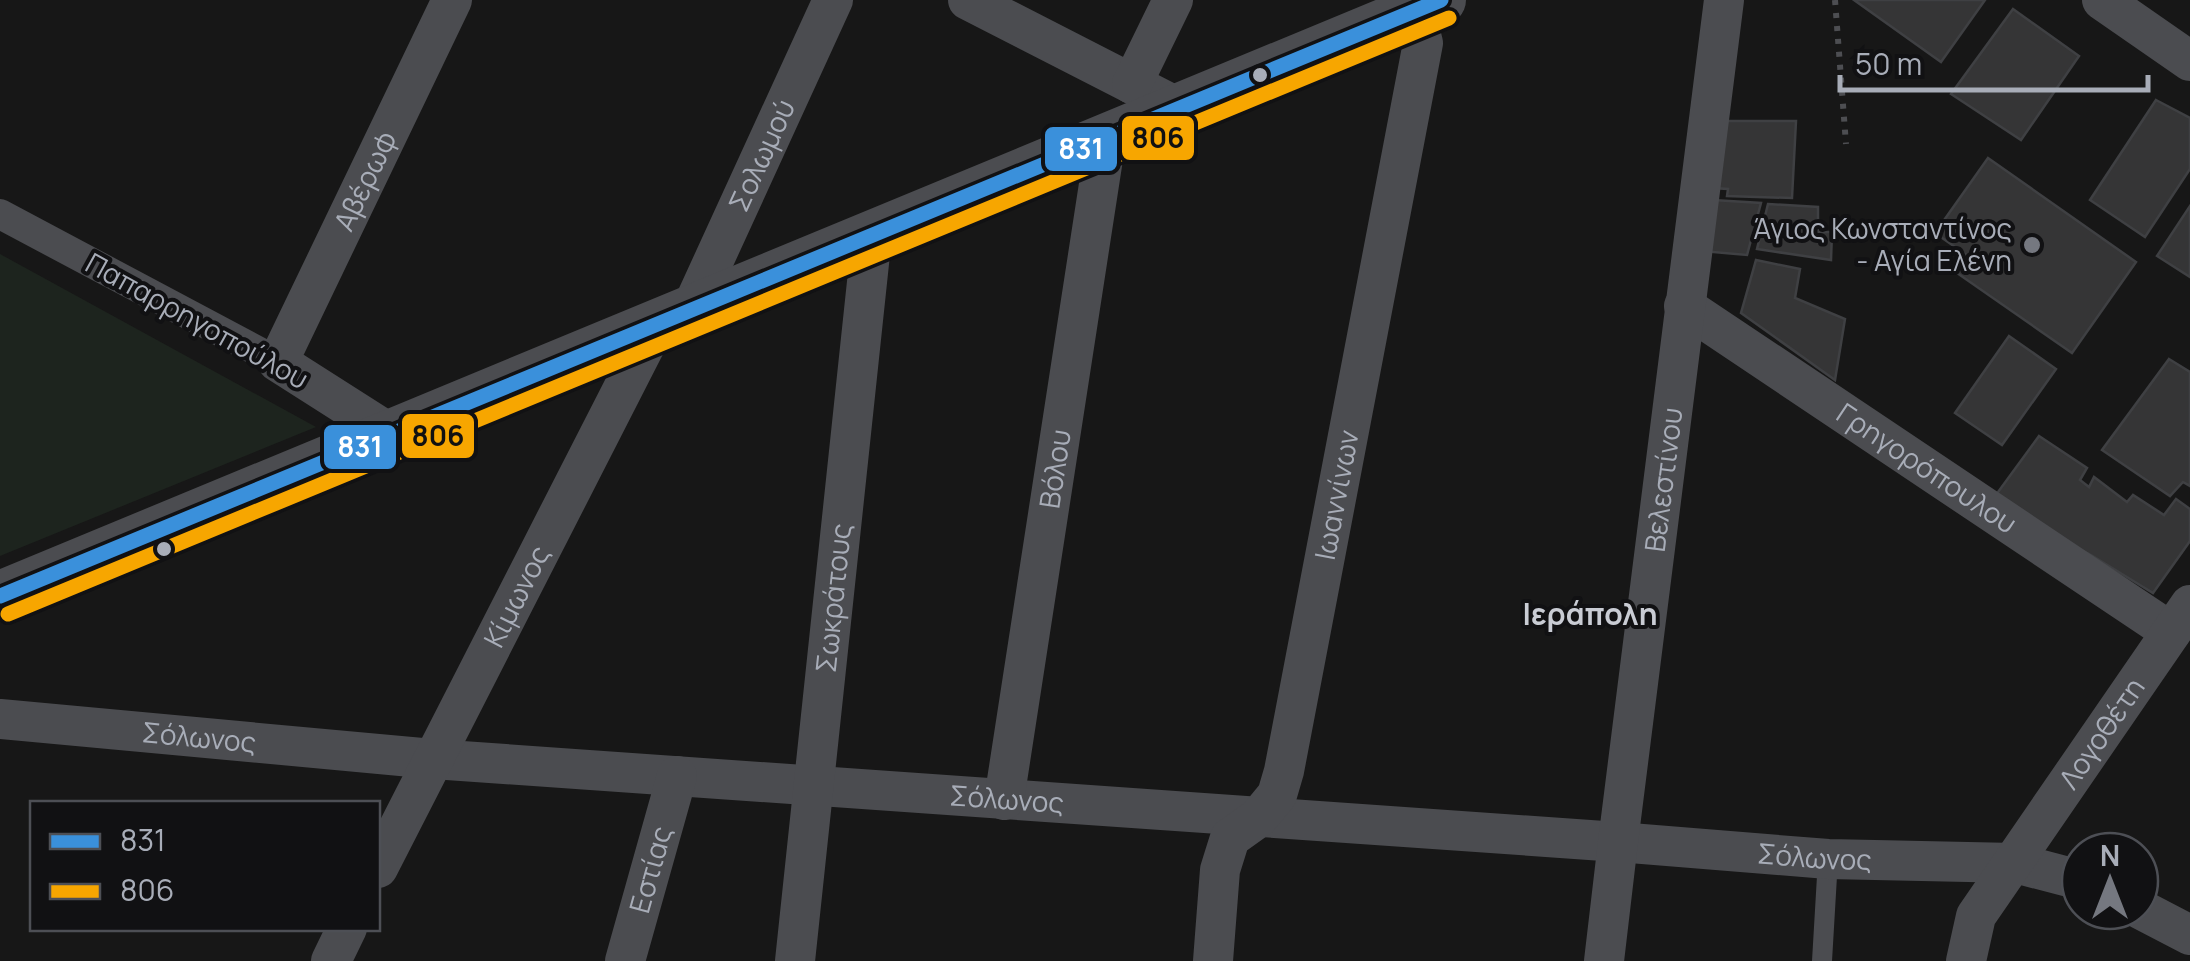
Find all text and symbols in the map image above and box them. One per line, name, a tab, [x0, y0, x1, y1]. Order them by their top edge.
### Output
scale bar	[1840, 30, 2148, 92]
text: 50 m	[1855, 43, 1922, 84]
unlabelled marker	[1250, 65, 1270, 85]
street label: Σολωμού	[719, 93, 803, 217]
line badge: 806	[1120, 114, 1196, 162]
text: 806	[1132, 118, 1184, 156]
street label: Αβέρωφ	[324, 124, 404, 237]
line badge: 831	[1043, 125, 1119, 173]
text: 831	[1058, 129, 1104, 167]
place label: Άγιος Κωνσταντίνος - Αγία Ελένη	[1753, 209, 2012, 279]
marker: Άγιος Κωνσταντίνος - Αγία Ελένη	[2021, 234, 2043, 256]
street label: Παπαρρηγοπούλου	[79, 243, 316, 397]
street label: Γρηγορόπουλου	[1830, 394, 2025, 542]
street label: Βελεστίνου	[1635, 405, 1691, 554]
line badge: 806	[400, 412, 476, 460]
text: 806	[412, 416, 464, 454]
line badge: 831	[322, 423, 398, 471]
text: 831	[337, 427, 383, 465]
street label: Βόλου	[1029, 427, 1079, 511]
street label: Ιωαννίνων	[1305, 427, 1367, 563]
street label: Σωκράτους	[806, 521, 859, 674]
unlabelled marker	[154, 539, 174, 559]
street label: Κίμωνος	[474, 539, 558, 653]
district label: Ιεράπολη	[1523, 593, 1657, 634]
street label: Λογοθέτη	[2049, 670, 2153, 796]
street label: Σόλωνος	[140, 712, 258, 761]
street label: Σόλωνος	[948, 775, 1065, 821]
legend	[30, 801, 380, 931]
text: 831	[120, 819, 166, 860]
street label: Εστίας	[619, 821, 680, 917]
north arrow	[2060, 831, 2160, 931]
street label: Σόλωνος	[1756, 833, 1872, 878]
text: N	[2100, 836, 2120, 874]
text: 806	[120, 869, 174, 910]

